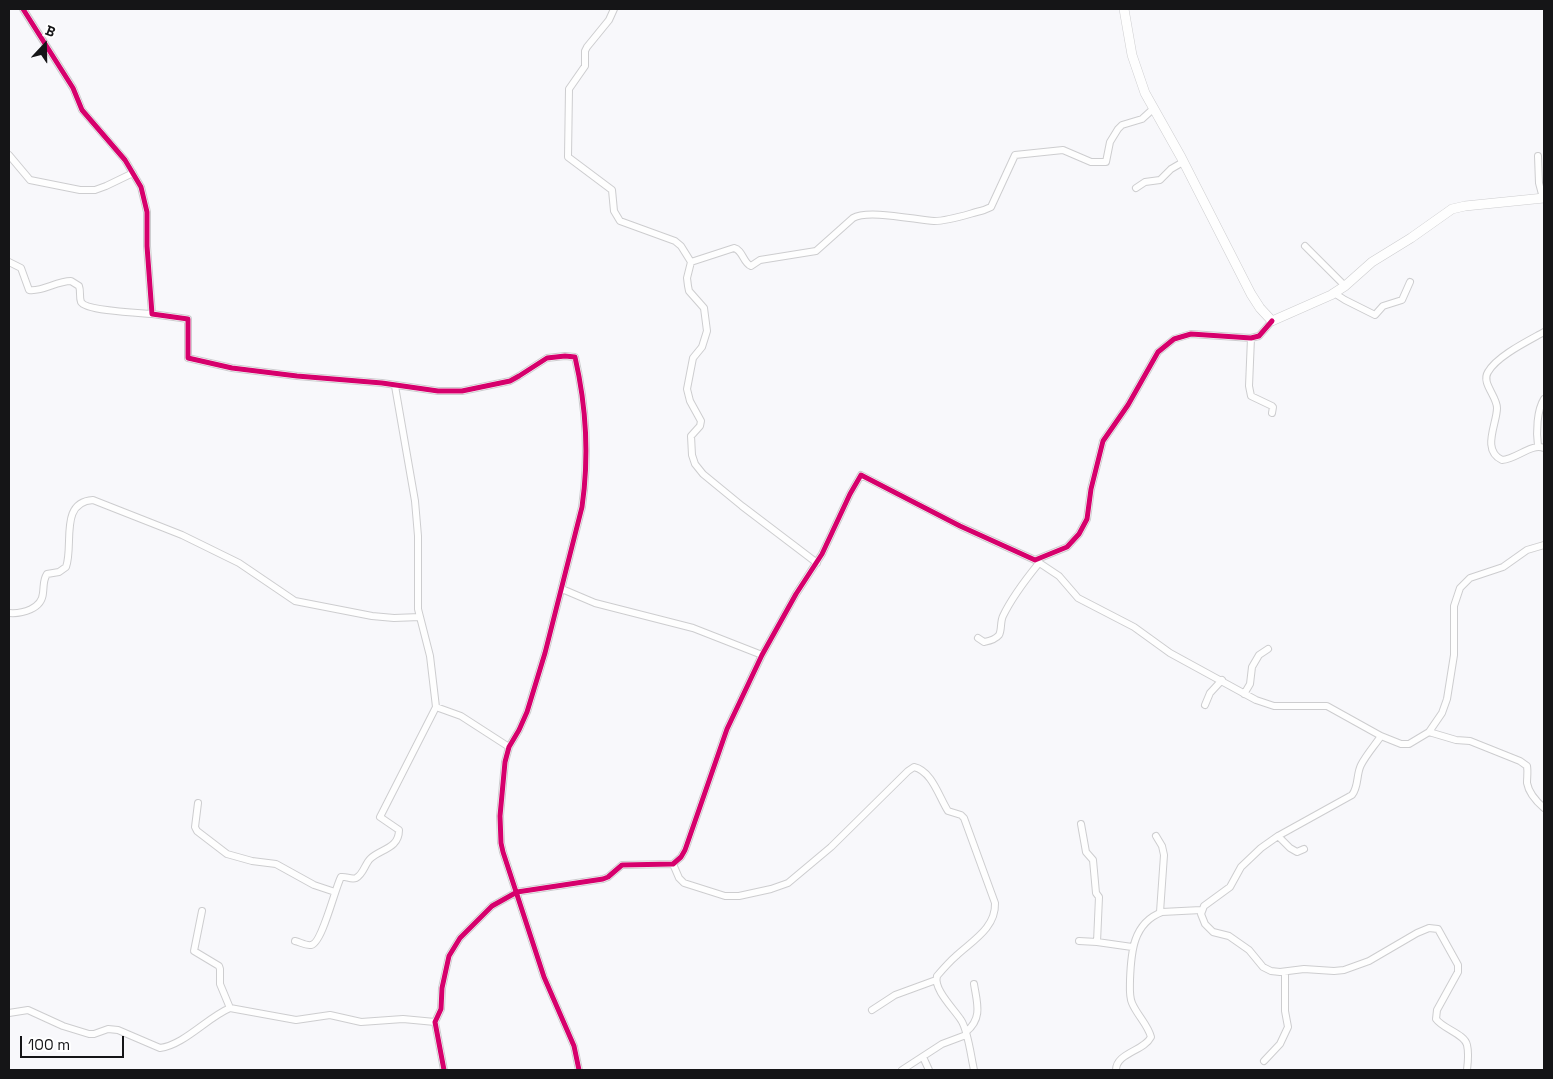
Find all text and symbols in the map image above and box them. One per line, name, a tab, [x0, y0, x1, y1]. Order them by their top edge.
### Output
north arrow	[20, 20, 70, 70]
text: B	[43, 21, 58, 41]
scale bar	[22, 1026, 126, 1058]
text: 100 m	[28, 1035, 70, 1054]

